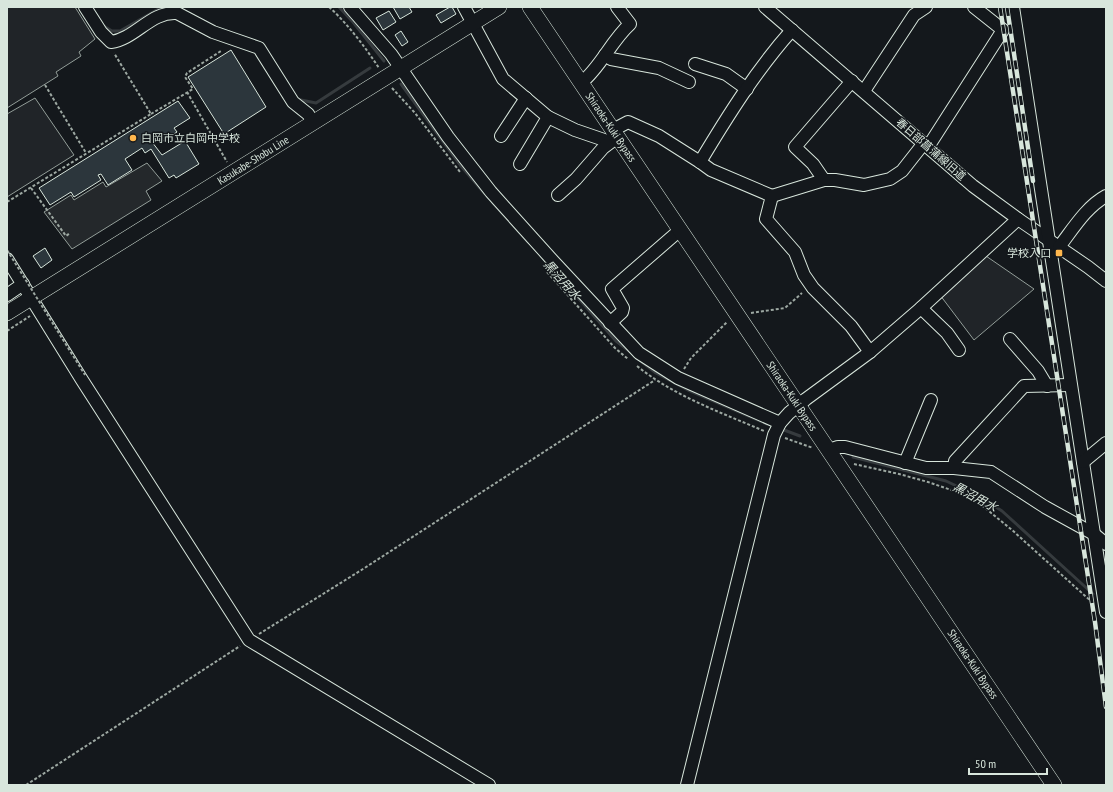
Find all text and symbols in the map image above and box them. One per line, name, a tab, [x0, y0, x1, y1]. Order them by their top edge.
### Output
street label: Shiraoka-Kuki Bypass	[583, 90, 640, 165]
street label: 春日部菖蒲線旧道	[893, 115, 969, 183]
place label: 白岡市立白岡中学校	[141, 131, 240, 145]
street label: Kasukabe-Shobu Line	[215, 132, 292, 188]
marker: 白岡市立白岡中学校	[128, 133, 138, 143]
place label: 学校入口	[1007, 246, 1051, 260]
marker: 学校入口	[1054, 248, 1064, 258]
water label: 黒沼用水	[541, 257, 585, 304]
street label: Shiraoka-Kuki Bypass	[764, 359, 821, 434]
water label: 黒沼用水	[951, 479, 1002, 515]
street label: Shiraoka-Kuki Bypass	[945, 627, 1002, 702]
scale bar	[969, 750, 1047, 776]
text: 50 m	[975, 756, 996, 771]

